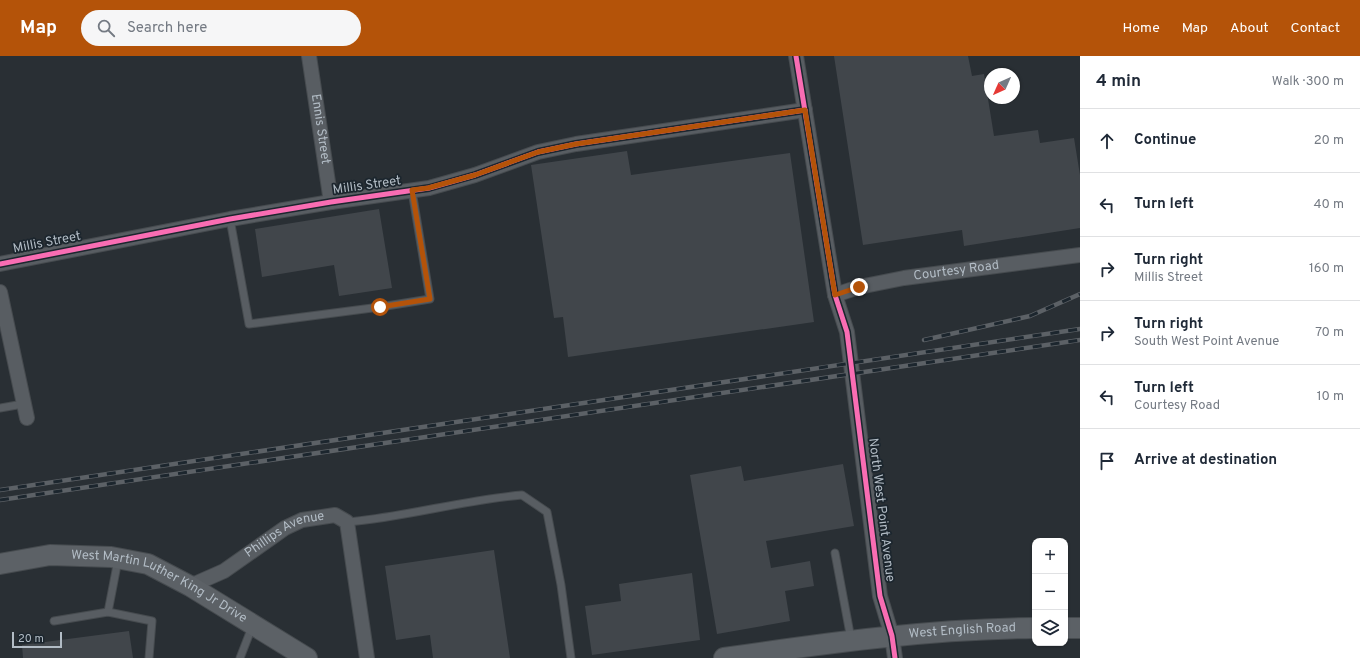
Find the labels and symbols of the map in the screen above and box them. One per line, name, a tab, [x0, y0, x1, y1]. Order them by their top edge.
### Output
north arrow	[984, 68, 1020, 104]
street label: Ennis Street	[307, 93, 333, 165]
street label: Millis Street	[332, 173, 402, 199]
street label: Millis Street	[12, 229, 82, 257]
street label: Courtesy Road	[913, 258, 1000, 285]
route end	[850, 278, 868, 296]
route start	[371, 298, 389, 316]
street label: North West Point Avenue	[864, 437, 898, 583]
street label: Phillips Avenue	[242, 509, 326, 562]
street label: West Martin Luther King Jr Drive	[71, 548, 250, 627]
street label: West English Road	[908, 620, 1016, 643]
scale bar	[12, 630, 62, 649]

